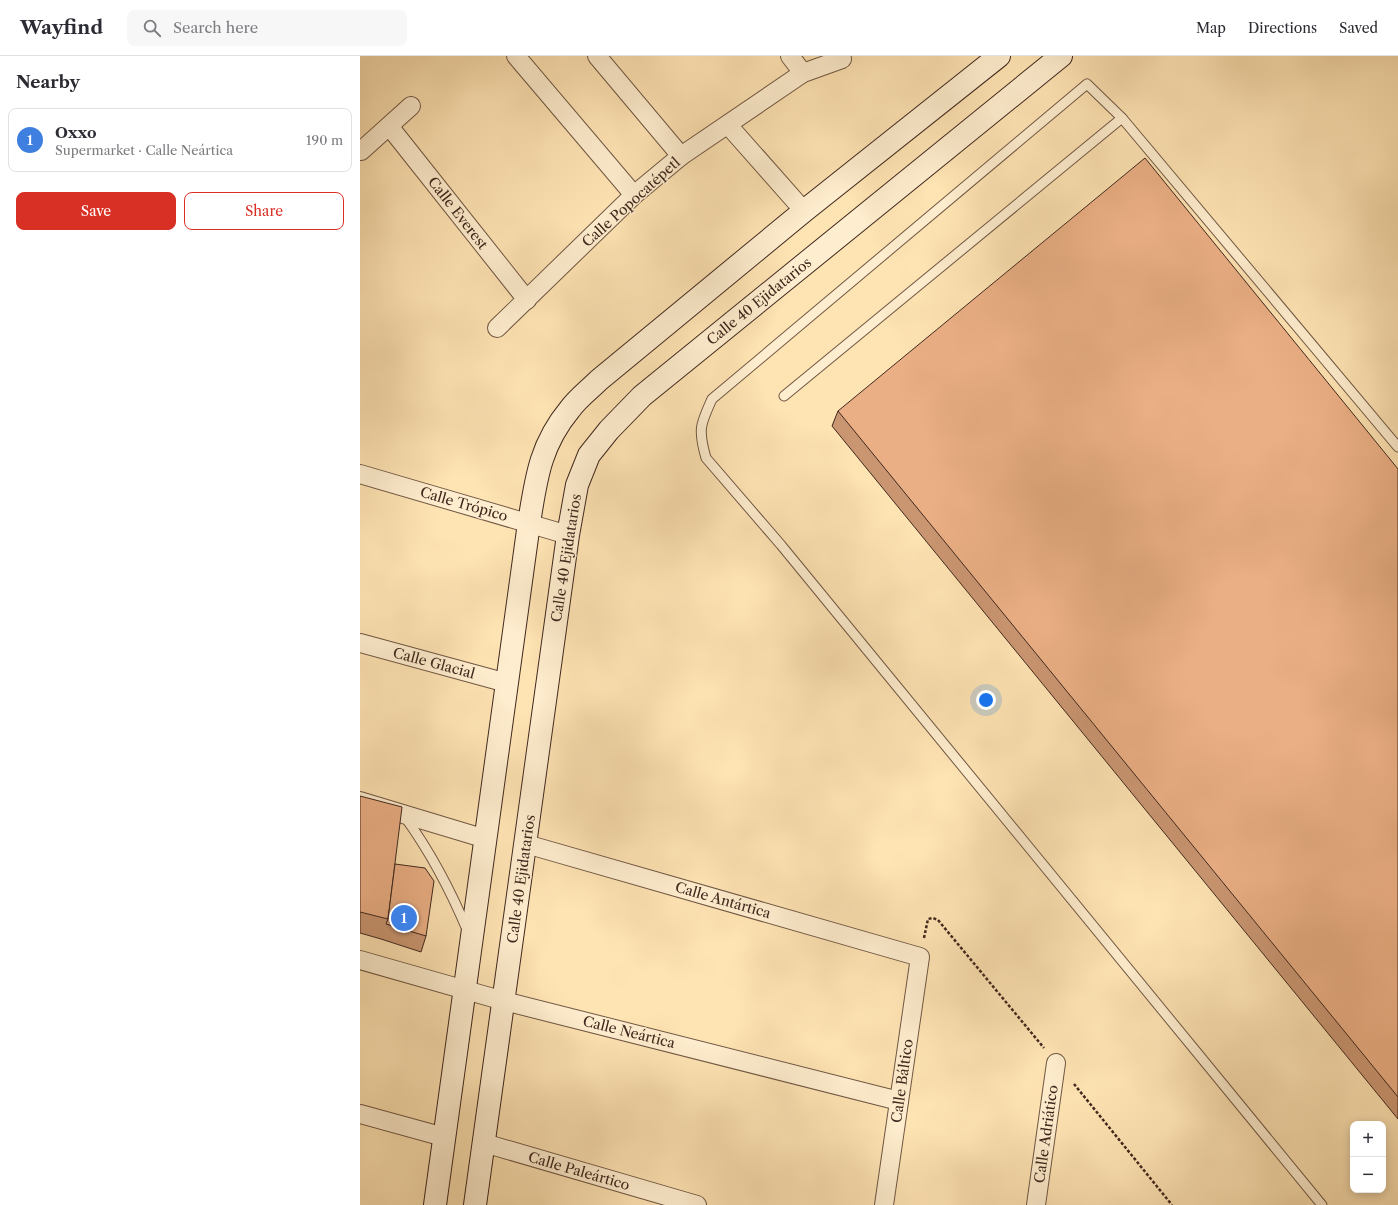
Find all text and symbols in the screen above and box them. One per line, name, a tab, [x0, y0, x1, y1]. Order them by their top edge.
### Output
search box	[127, 10, 407, 46]
text: Wayfind	[20, 16, 103, 39]
icon: search	[141, 17, 163, 39]
text: Search here	[173, 18, 258, 37]
text: Map	[1196, 19, 1226, 37]
text: Directions	[1248, 19, 1317, 37]
text: Saved	[1339, 19, 1378, 37]
text: Nearby	[16, 72, 80, 92]
text: Oxxo	[55, 123, 96, 142]
text: 1	[27, 132, 33, 148]
text: 190 m	[306, 132, 343, 148]
text: Supermarket · Calle Neártica	[55, 142, 233, 158]
street label: Calle Popocatépetl	[578, 153, 684, 251]
street label: Calle Everest	[424, 173, 492, 253]
button: Save	[16, 192, 176, 230]
button: Share	[184, 192, 344, 230]
street label: Calle 40 Ejidatarios	[703, 253, 815, 349]
street label: Calle Trópico	[418, 483, 510, 525]
street label: Calle 40 Ejidatarios	[547, 493, 585, 623]
street label: Calle Glacial	[391, 643, 477, 683]
your location	[976, 690, 996, 710]
street label: Calle 40 Ejidatarios	[503, 814, 539, 944]
street label: Calle Antártica	[673, 878, 774, 922]
pin: 1	[391, 903, 417, 933]
street label: Calle Neártica	[581, 1012, 678, 1052]
street label: Calle Báltico	[887, 1038, 917, 1124]
street label: Calle Adriático	[1030, 1084, 1062, 1184]
map controls	[1350, 1121, 1386, 1193]
button: +	[1350, 1121, 1386, 1157]
street label: Calle Paleártico	[526, 1148, 632, 1194]
button: −	[1350, 1157, 1386, 1193]

